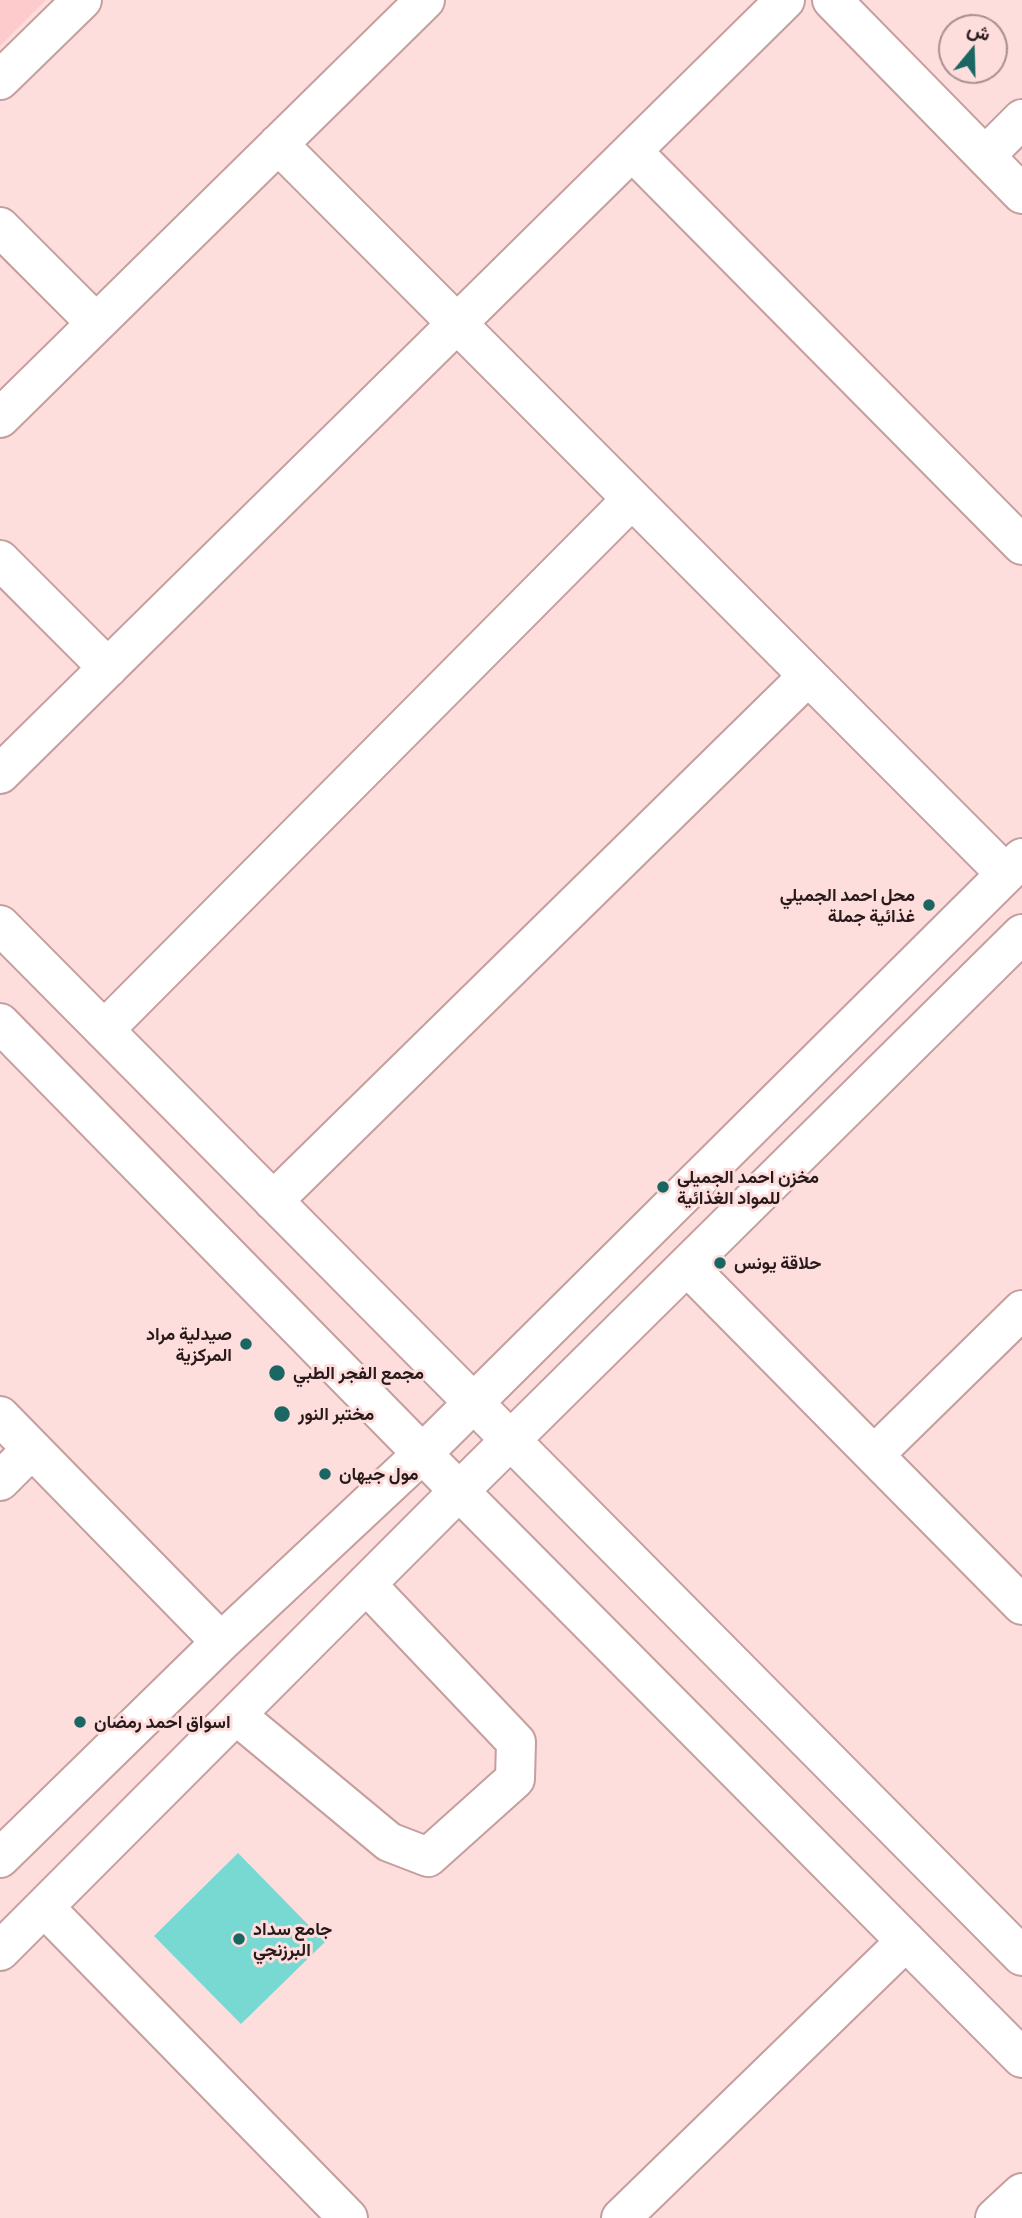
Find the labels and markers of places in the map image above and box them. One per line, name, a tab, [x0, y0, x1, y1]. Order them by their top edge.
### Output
place label: محل احمد الجميلي غذائية جملة	[780, 884, 915, 926]
marker: محل احمد الجميلي غذائية جملة	[921, 897, 937, 913]
place label: مخزن احمد الجميلي للمواد الغذائية	[677, 1166, 819, 1208]
marker: مخزن احمد الجميلي للمواد الغذائية	[655, 1179, 671, 1195]
place label: حلاقة يونس	[734, 1252, 821, 1274]
marker: حلاقة يونس	[712, 1255, 728, 1271]
place label: صيدلية مراد المركزية	[146, 1323, 232, 1366]
marker: صيدلية مراد المركزية	[238, 1336, 254, 1352]
place label: مجمع الفجر الطبي	[293, 1362, 424, 1384]
marker: مجمع الفجر الطبي	[267, 1363, 287, 1383]
place label: مختبر النور	[298, 1403, 374, 1425]
marker: مختبر النور	[272, 1404, 292, 1424]
place label: مول جيهان	[339, 1463, 419, 1485]
marker: مول جيهان	[317, 1466, 333, 1482]
place label: اسواق احمد رمضان	[94, 1711, 231, 1733]
marker: اسواق احمد رمضان	[72, 1714, 88, 1730]
place label: جامع سداد البرزنجي	[253, 1918, 332, 1960]
marker: جامع سداد البرزنجي	[231, 1931, 247, 1947]

